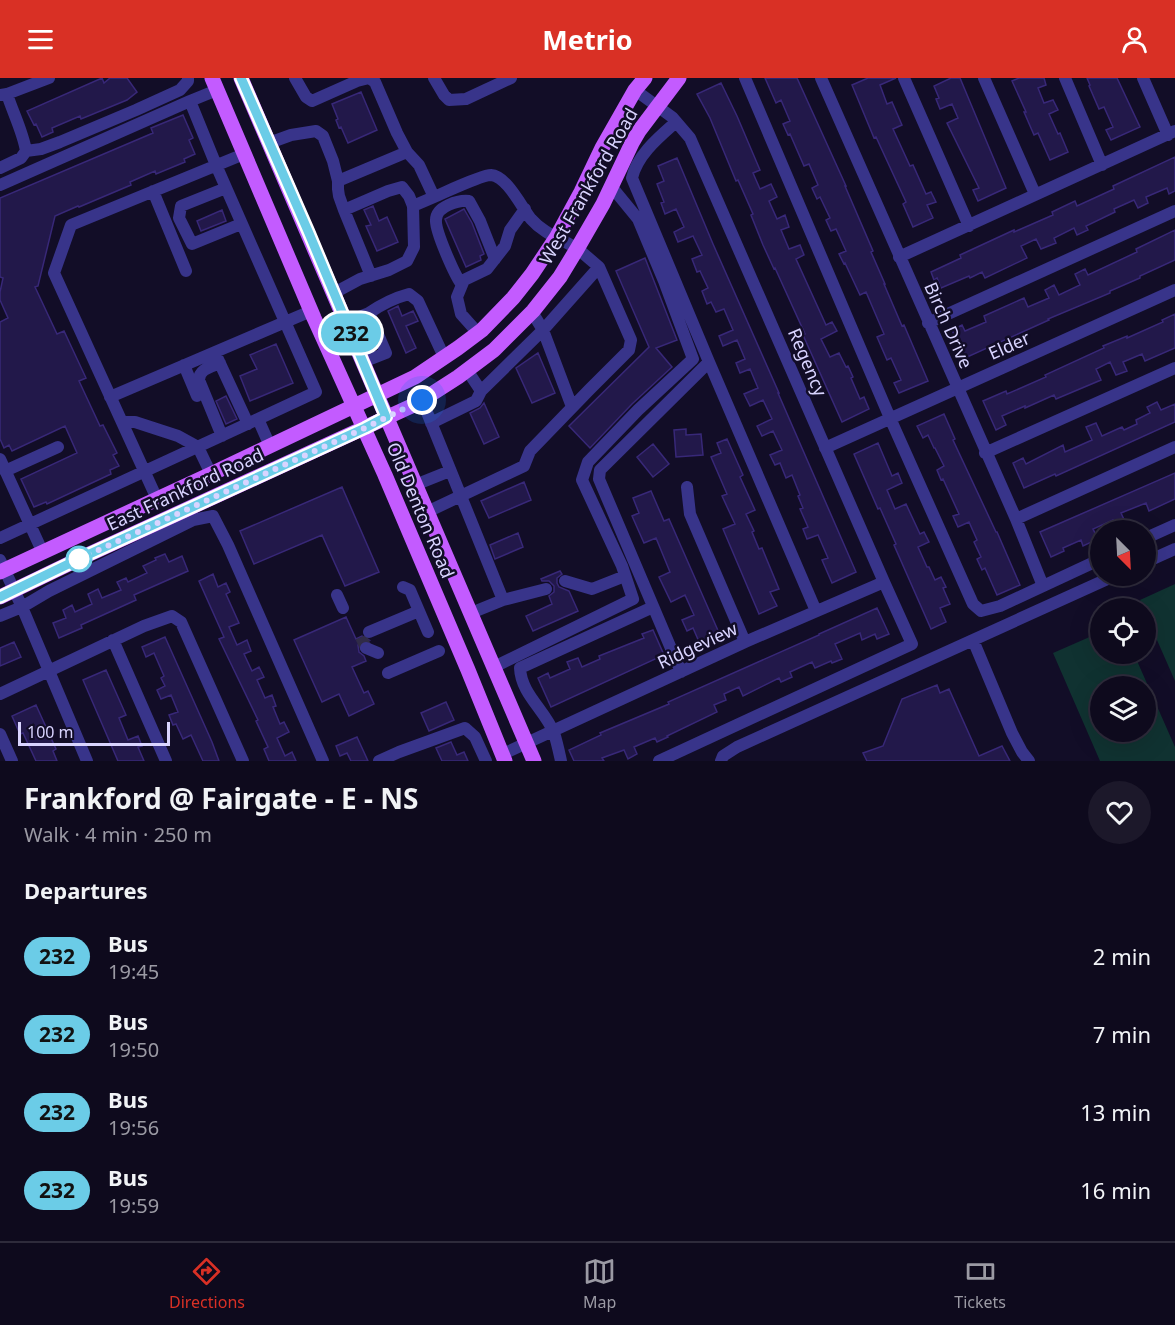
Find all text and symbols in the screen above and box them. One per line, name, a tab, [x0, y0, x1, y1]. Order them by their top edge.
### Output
text: Metrio	[542, 21, 633, 58]
icon: menu	[24, 23, 57, 56]
icon: person	[1118, 23, 1151, 56]
street label: West Frankford Road	[533, 103, 643, 269]
street label: Birch Drive	[919, 278, 979, 372]
line badge: 232	[316, 314, 386, 352]
text: 232	[333, 319, 369, 347]
street label: Regency	[783, 324, 833, 400]
street label: Elder	[984, 325, 1034, 365]
your location	[407, 385, 437, 415]
street label: Old Denton Road	[382, 438, 460, 582]
street label: East Frankford Road	[103, 442, 267, 536]
north arrow	[1090, 520, 1156, 586]
map controls	[1090, 520, 1156, 742]
unlabelled marker	[66, 546, 92, 572]
button: locate	[1090, 598, 1156, 664]
street label: Ridgeview	[653, 616, 741, 674]
button: layers	[1090, 676, 1156, 742]
scale bar	[18, 719, 170, 746]
text: 100 m	[27, 721, 74, 743]
text: Frankford @ Fairgate - E - NS	[24, 779, 418, 817]
button: heart	[1088, 781, 1151, 844]
text: Walk · 4 min · 250 m	[24, 821, 212, 848]
text: Departures	[24, 875, 148, 905]
text: Bus	[108, 928, 148, 958]
text: 2 min	[1093, 941, 1151, 971]
text: 232	[39, 942, 75, 970]
text: 19:45	[108, 958, 159, 985]
text: Bus	[108, 1006, 148, 1036]
text: 7 min	[1093, 1019, 1151, 1049]
text: 232	[39, 1020, 75, 1048]
text: 19:50	[108, 1036, 159, 1063]
text: Bus	[108, 1084, 148, 1114]
text: 13 min	[1080, 1097, 1151, 1127]
text: 232	[39, 1098, 75, 1126]
text: 19:56	[108, 1114, 159, 1141]
text: Bus	[108, 1162, 148, 1192]
text: 16 min	[1080, 1175, 1151, 1205]
text: 232	[39, 1176, 75, 1204]
text: 19:59	[108, 1192, 159, 1219]
tab: Directions	[169, 1255, 245, 1313]
tab: Map	[583, 1255, 616, 1313]
tab: Tickets	[954, 1255, 1006, 1313]

